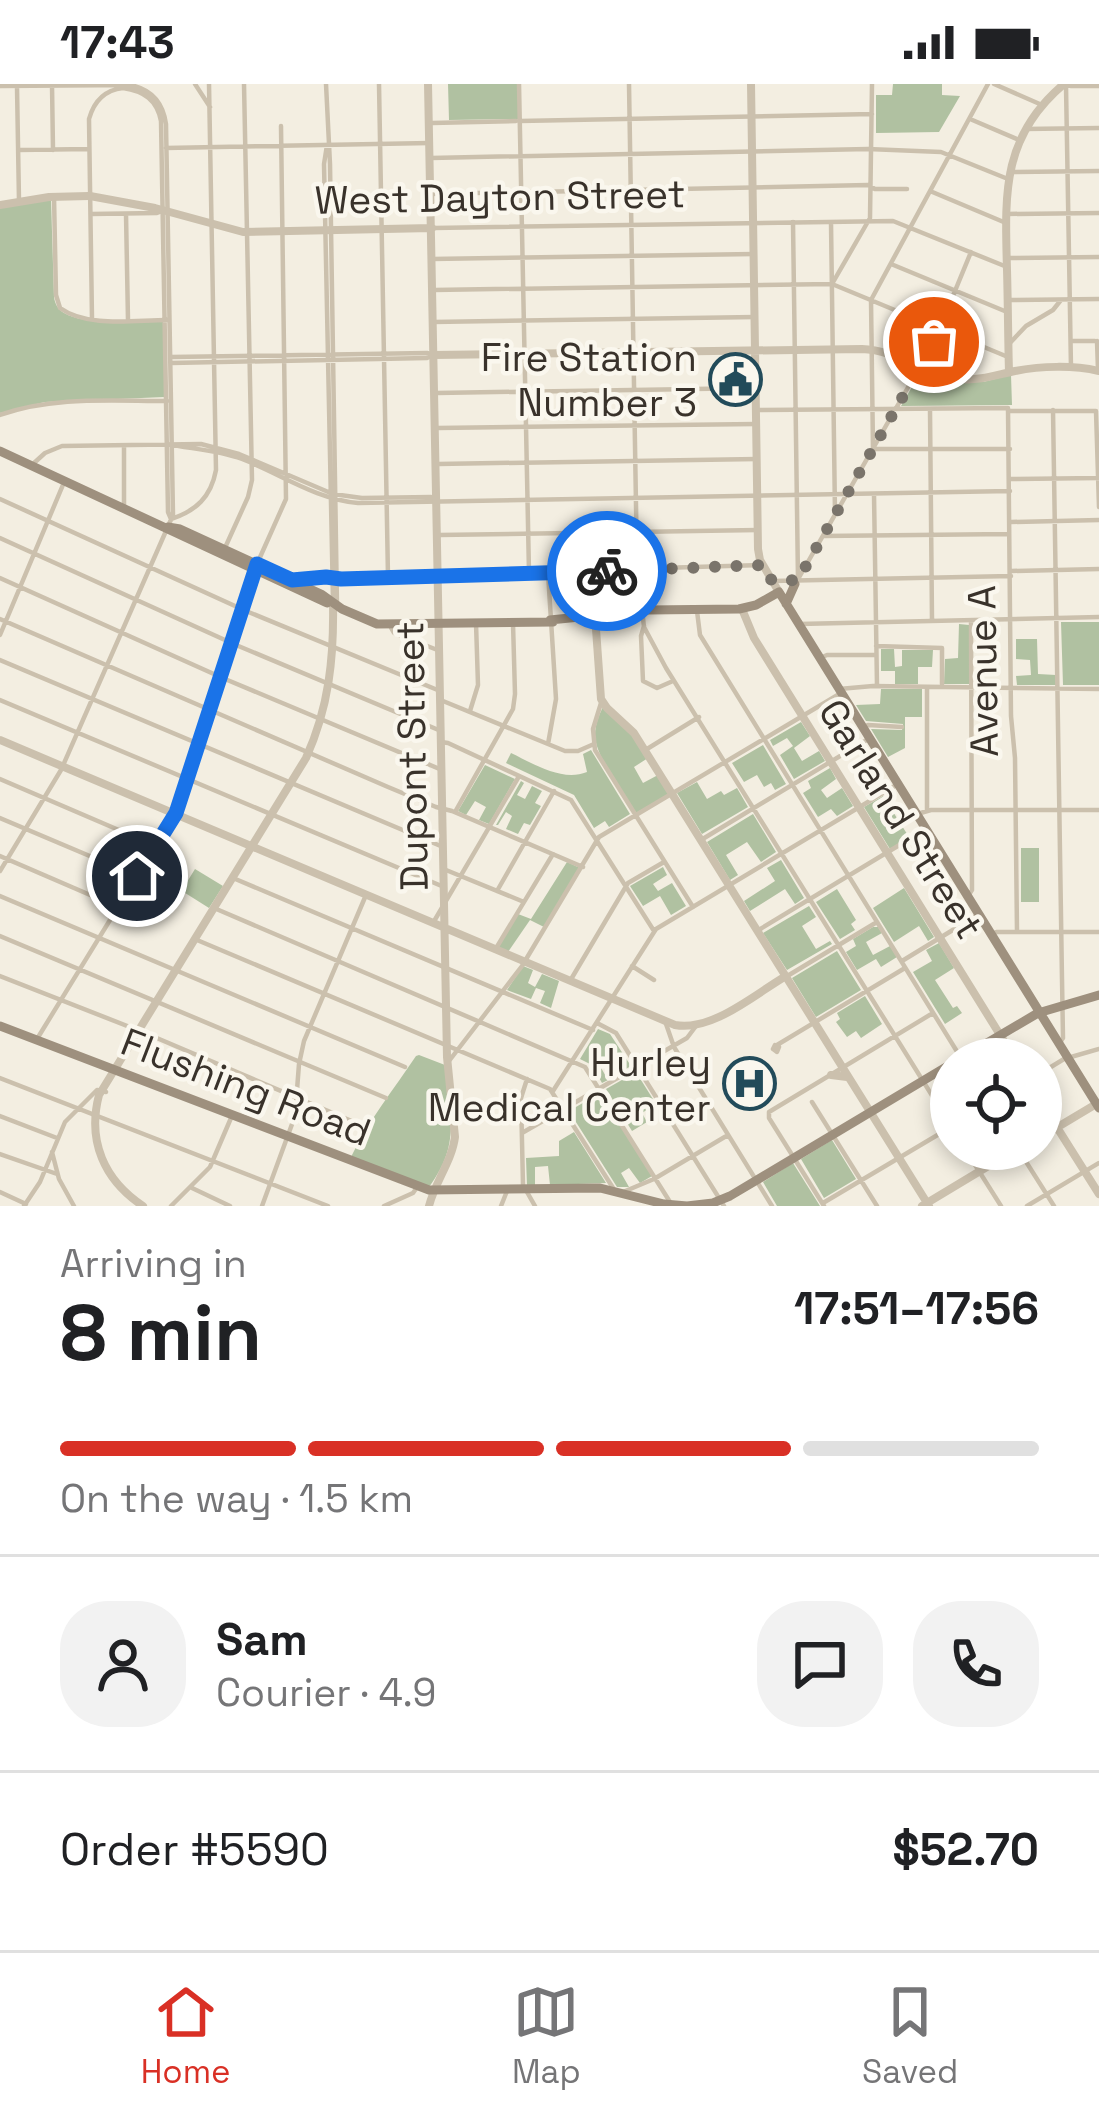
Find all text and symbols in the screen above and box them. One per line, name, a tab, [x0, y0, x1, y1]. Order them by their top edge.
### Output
text: 17:43	[60, 14, 175, 71]
street label: West Dayton Street	[314, 169, 686, 225]
pin	[883, 291, 985, 393]
icon: bag	[901, 309, 967, 375]
place label: Fire Station Number 3	[481, 333, 697, 427]
public building icon: Fire Station Number 3	[708, 351, 764, 407]
courier	[547, 511, 667, 631]
icon: bike	[574, 538, 640, 604]
street label: Avenue A	[957, 585, 1009, 757]
street label: Dupont Street	[385, 621, 439, 891]
street label: Garland Street	[808, 690, 994, 948]
pin	[86, 825, 188, 927]
icon: home	[104, 843, 170, 909]
street label: Flushing Road	[114, 1017, 378, 1157]
place label: Hurley Medical Center	[428, 1038, 711, 1132]
map controls	[930, 1038, 1062, 1170]
button: locate	[930, 1038, 1062, 1170]
hospital icon: Hurley Medical Center	[722, 1056, 778, 1112]
text: Arriving in	[60, 1239, 247, 1288]
text: 17:51–17:56	[794, 1280, 1039, 1337]
text: 8 min	[60, 1283, 262, 1383]
text: On the way · 1.5 km	[60, 1474, 413, 1523]
button: person	[60, 1601, 186, 1727]
button: chat	[757, 1601, 883, 1727]
button: phone	[913, 1601, 1039, 1727]
text: Sam	[216, 1611, 308, 1668]
text: Courier · 4.9	[216, 1668, 436, 1717]
text: Order #5590	[60, 1821, 329, 1878]
text: $52.70	[893, 1821, 1039, 1878]
tab: Home	[141, 1979, 231, 2093]
tab: Map	[512, 1979, 581, 2093]
tab: Saved	[862, 1979, 958, 2093]

